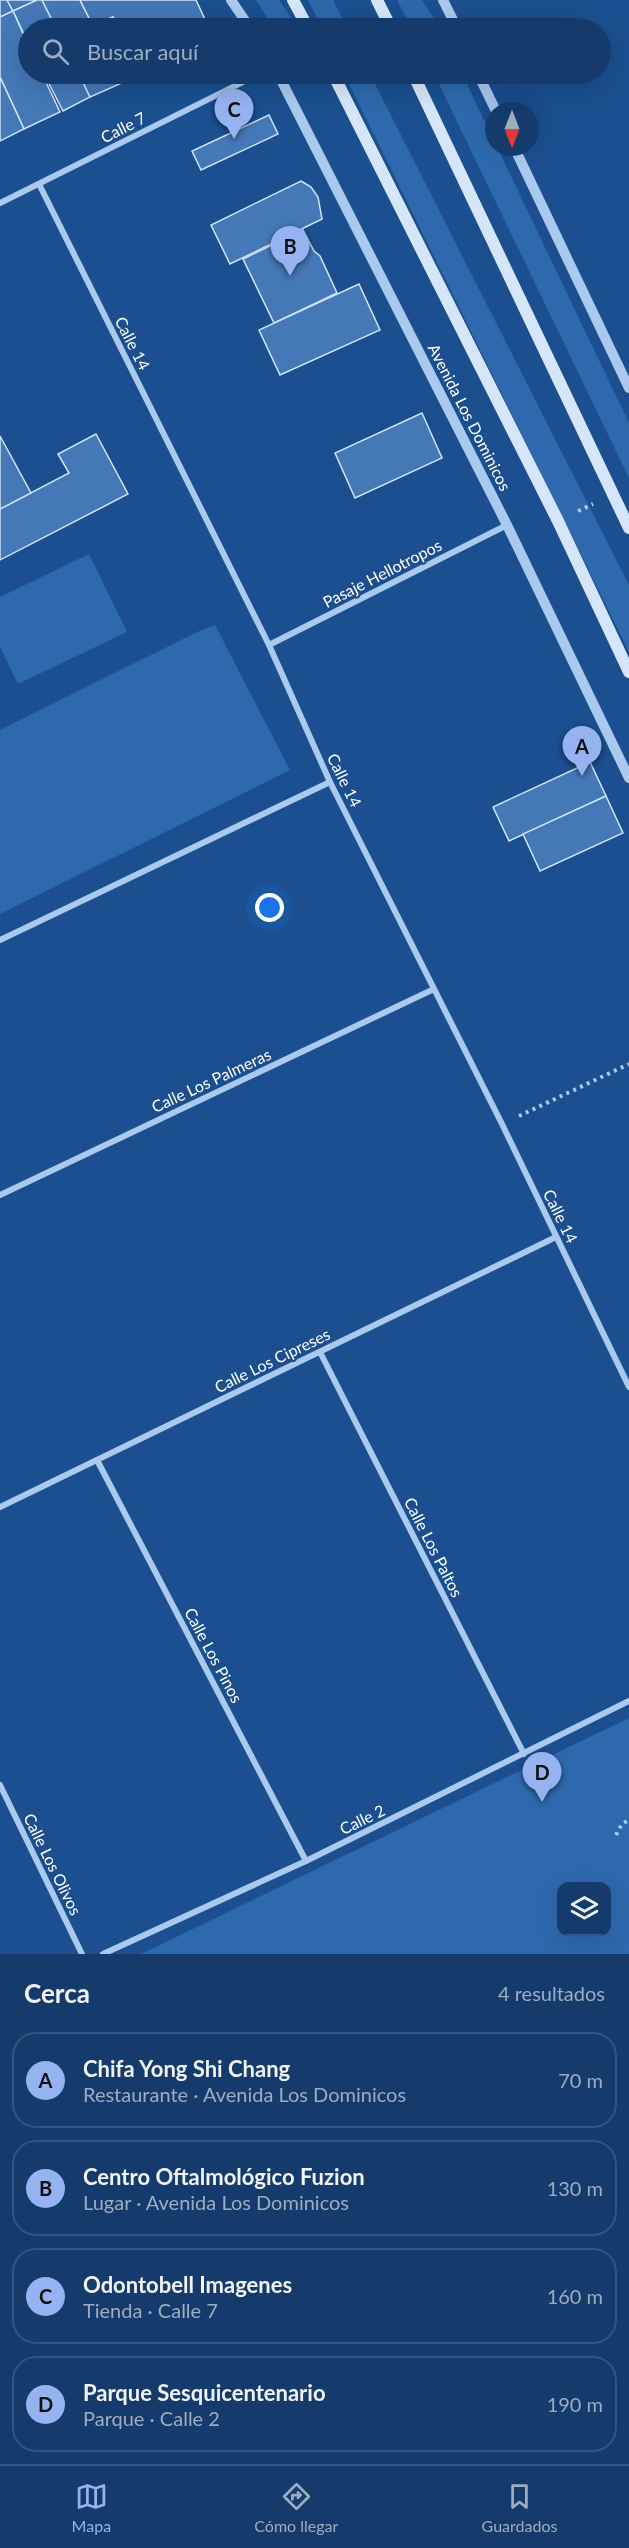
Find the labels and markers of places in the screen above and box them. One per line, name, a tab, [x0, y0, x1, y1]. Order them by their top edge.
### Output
pin: C	[214, 90, 254, 139]
pin: B	[270, 226, 310, 276]
pin: A	[562, 726, 602, 776]
pin: D	[522, 1752, 562, 1802]

